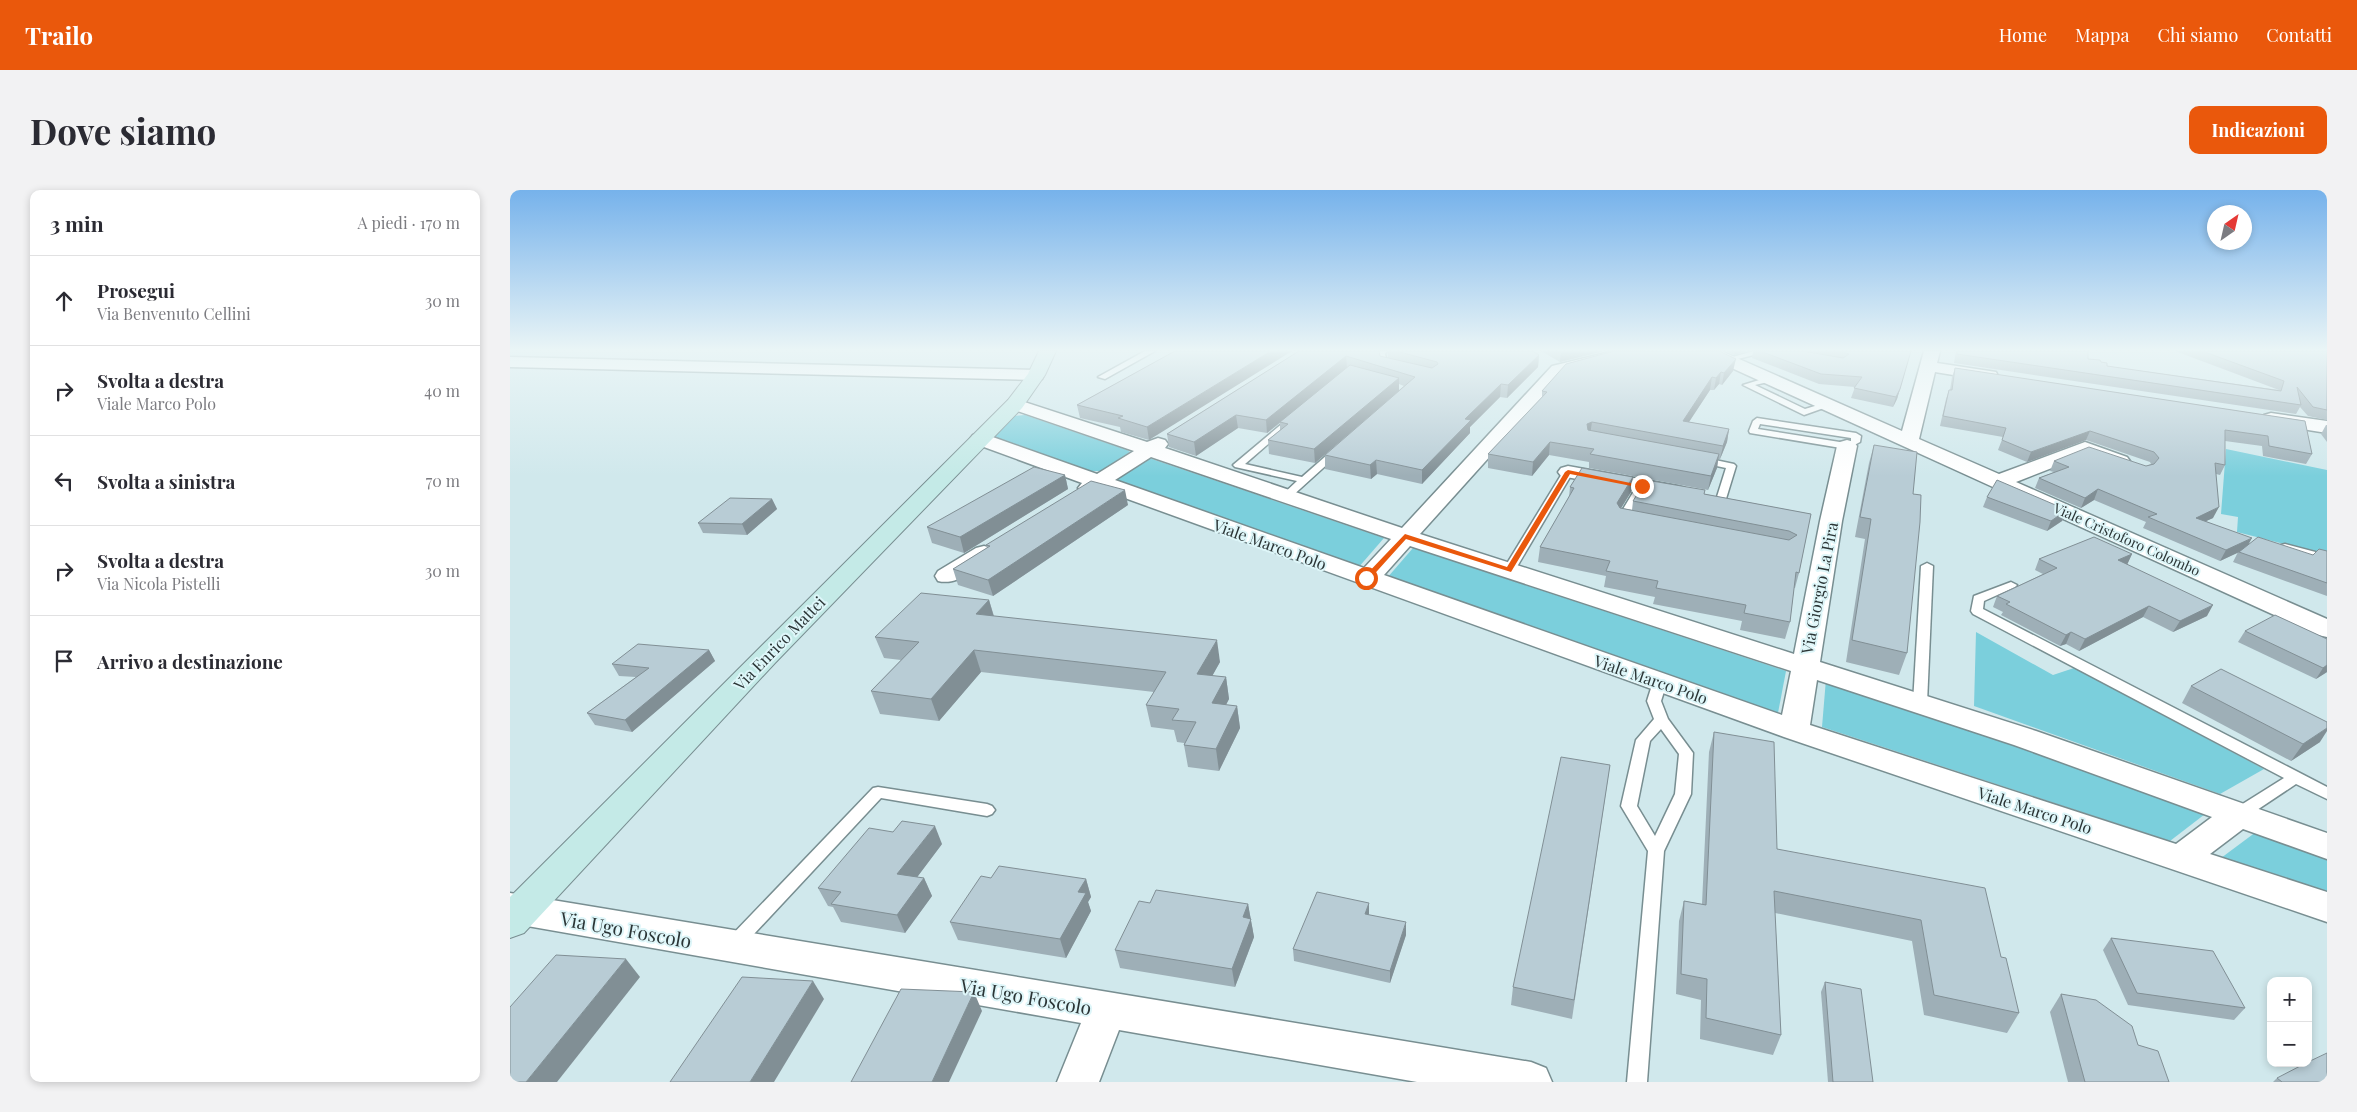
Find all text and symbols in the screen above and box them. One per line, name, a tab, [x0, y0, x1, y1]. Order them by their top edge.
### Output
text: Trailo	[25, 19, 93, 51]
text: Home	[1999, 23, 2047, 47]
text: Mappa	[2075, 23, 2130, 47]
text: Chi siamo	[2158, 23, 2238, 47]
text: Contatti	[2266, 23, 2332, 47]
button: Indicazioni	[2189, 106, 2327, 154]
text: Dove siamo	[30, 107, 216, 154]
north arrow	[2207, 205, 2252, 250]
text: 3 min	[50, 209, 104, 237]
text: A piedi · 170 m	[357, 212, 460, 233]
text: Prosegui	[97, 277, 175, 303]
icon: ahead	[50, 287, 78, 315]
text: 30 m	[425, 290, 460, 311]
text: Via Benvenuto Cellini	[97, 303, 251, 324]
text: Svolta a destra	[97, 367, 224, 393]
icon: right	[50, 377, 78, 405]
text: 40 m	[424, 380, 460, 401]
text: Viale Marco Polo	[97, 393, 216, 414]
icon: left	[50, 467, 78, 495]
text: Svolta a sinistra	[97, 468, 235, 494]
text: 70 m	[426, 470, 460, 491]
route end	[1631, 475, 1654, 498]
street label: Viale Cristoforo Colombo	[2050, 498, 2204, 580]
street label: Viale Marco Polo	[1210, 513, 1330, 574]
street label: Via Giorgio La Pira	[1796, 520, 1842, 657]
text: Svolta a destra	[97, 547, 224, 573]
icon: right	[50, 557, 78, 585]
text: 30 m	[425, 560, 460, 581]
route start	[1355, 567, 1378, 590]
text: Via Nicola Pistelli	[97, 573, 220, 594]
street label: Via Enrico Mattei	[728, 591, 829, 695]
icon: arrive	[50, 647, 78, 675]
text: Arrivo a destinazione	[97, 648, 283, 674]
street label: Viale Marco Polo	[1590, 649, 1711, 708]
street label: Viale Marco Polo	[1974, 781, 2095, 838]
street label: Via Ugo Foscolo	[557, 904, 694, 953]
street label: Via Ugo Foscolo	[957, 971, 1094, 1020]
map controls	[2267, 977, 2312, 1067]
button: +	[2267, 977, 2312, 1022]
button: −	[2267, 1022, 2312, 1067]

